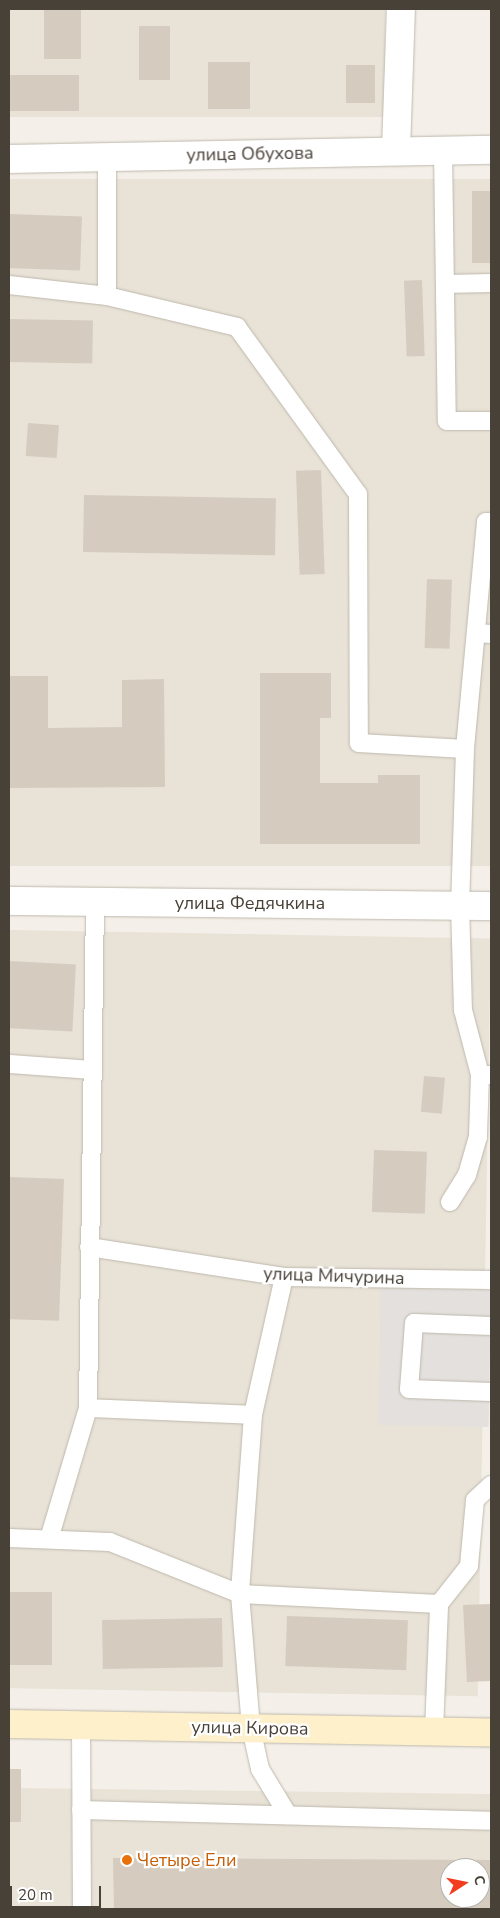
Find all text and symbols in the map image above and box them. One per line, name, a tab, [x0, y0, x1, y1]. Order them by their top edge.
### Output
street label: улица Обухова	[186, 142, 314, 166]
street label: улица Федячкина	[175, 892, 325, 914]
street label: улица Мичурина	[263, 1263, 405, 1289]
street label: улица Кирова	[191, 1716, 309, 1740]
place label: Четыре Ели	[137, 1849, 236, 1871]
marker: Четыре Ели	[121, 1854, 133, 1866]
north arrow	[440, 1858, 490, 1908]
text: С	[469, 1874, 489, 1887]
scale bar	[12, 1876, 104, 1908]
text: 20 m	[18, 1885, 53, 1905]

